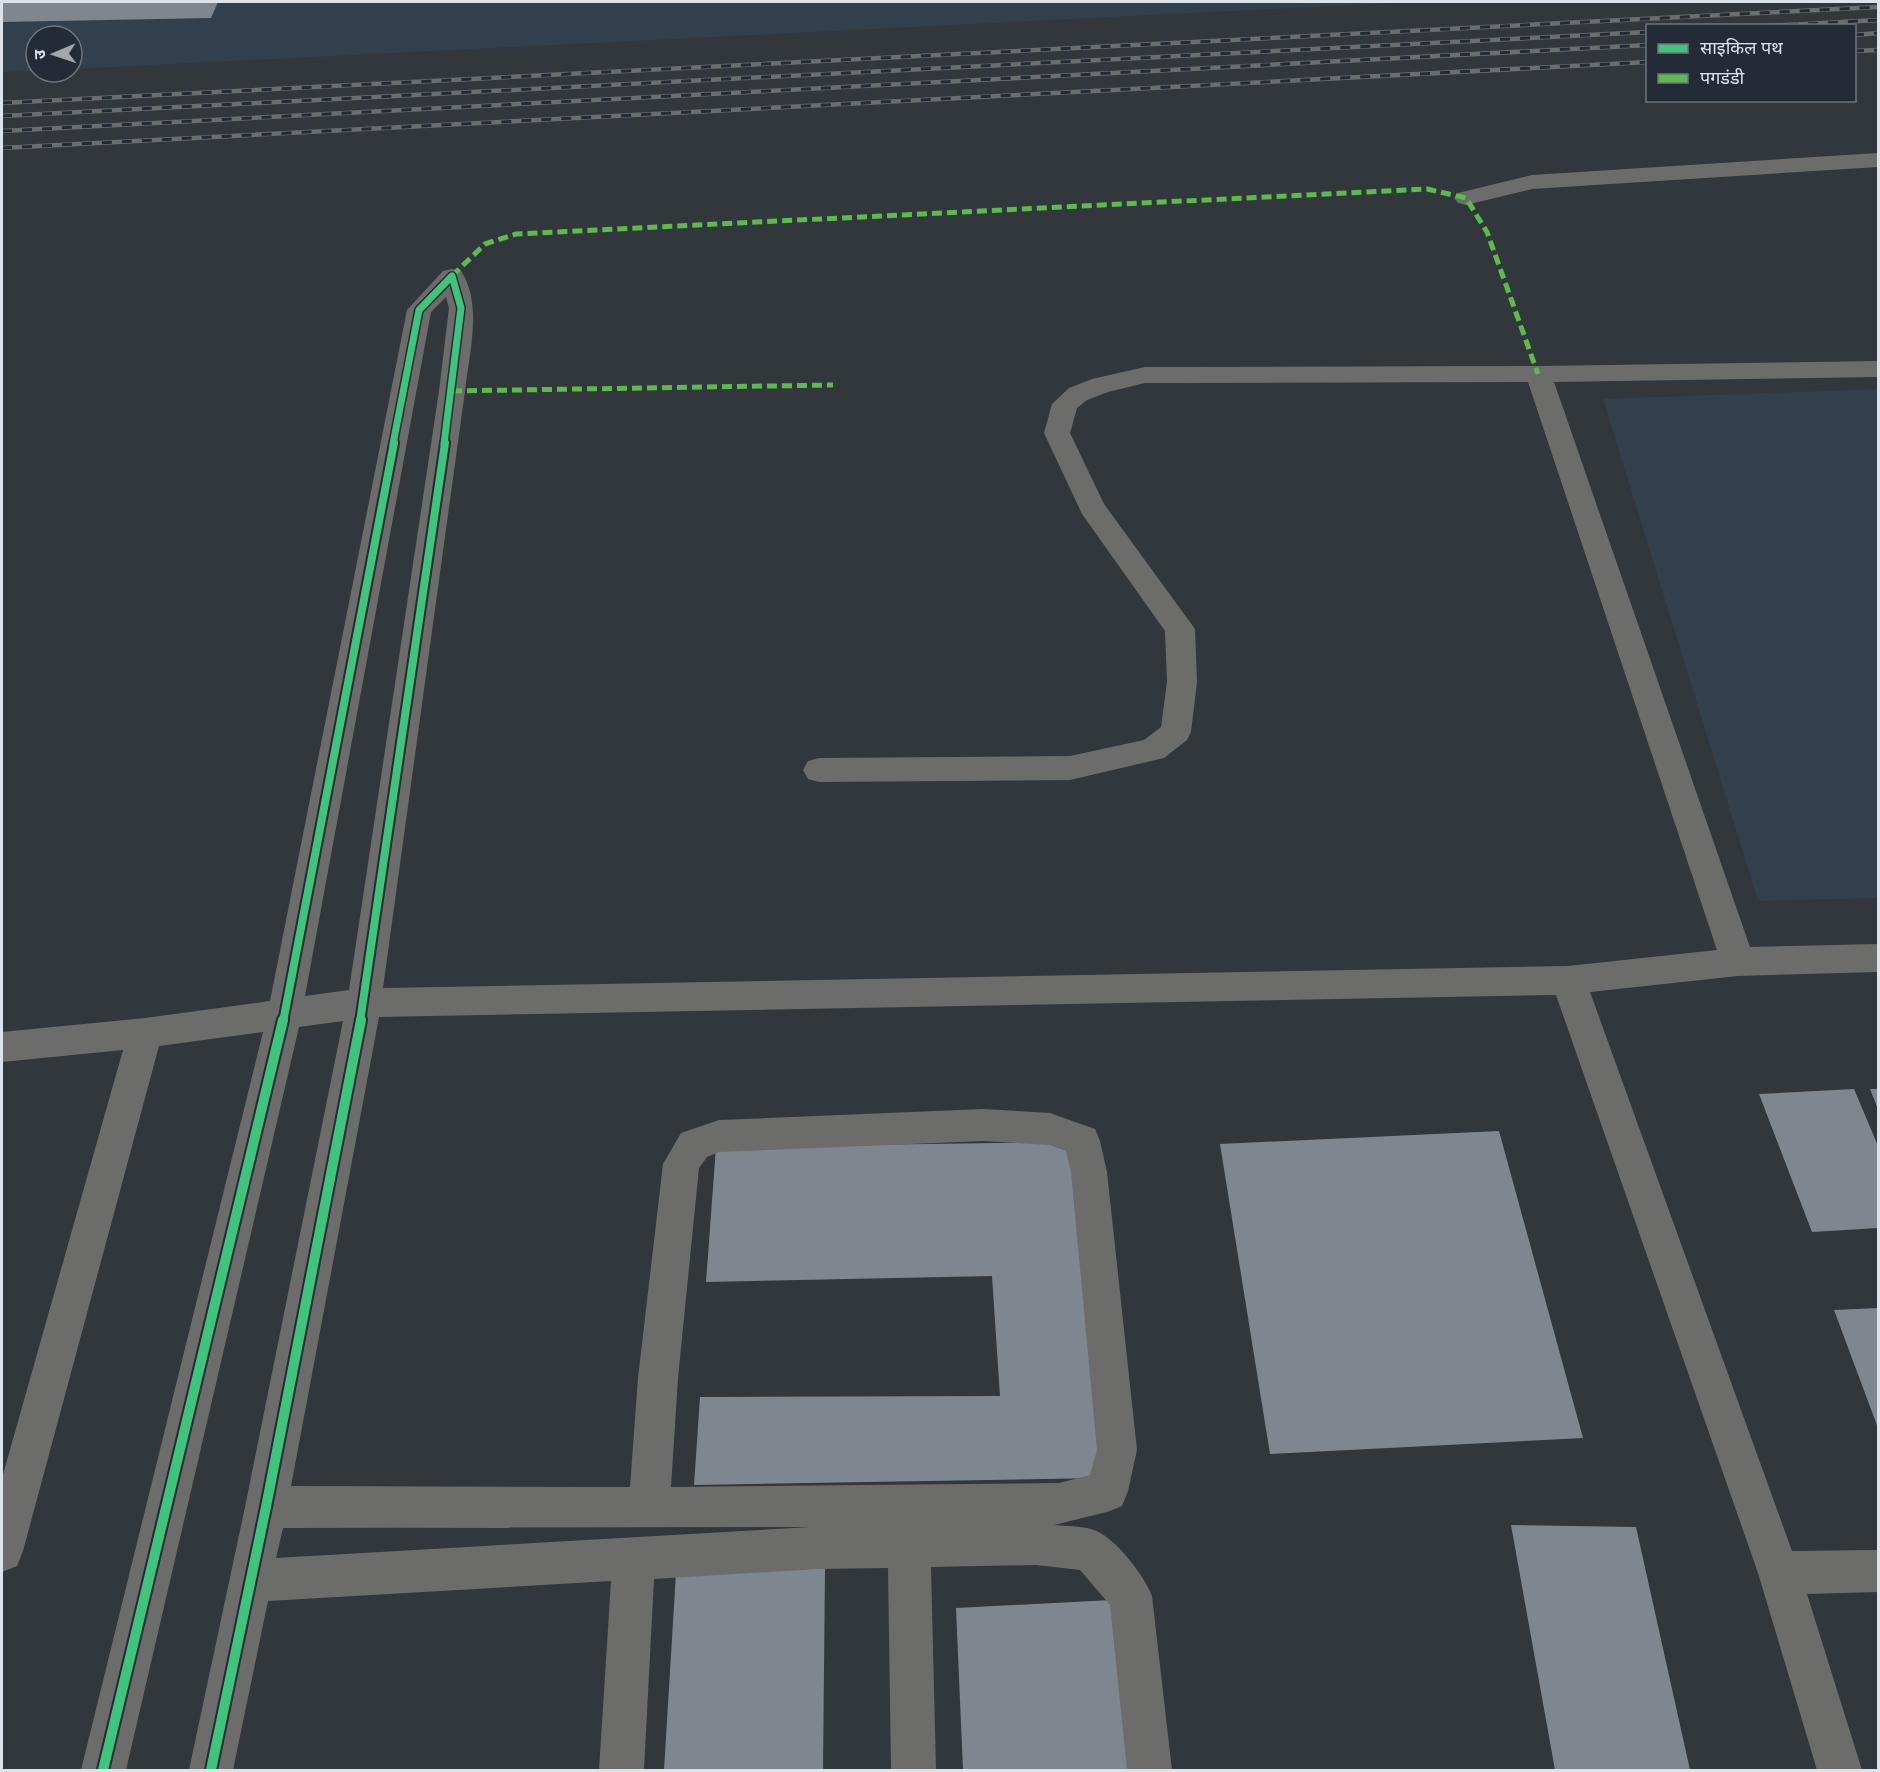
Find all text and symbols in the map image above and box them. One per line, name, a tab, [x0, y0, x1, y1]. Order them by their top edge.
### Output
north arrow	[24, 24, 84, 84]
legend	[1646, 24, 1856, 102]
text: साइकिल पथ	[1700, 37, 1783, 58]
text: उ	[30, 49, 49, 60]
text: पगडंडी	[1700, 67, 1745, 88]

